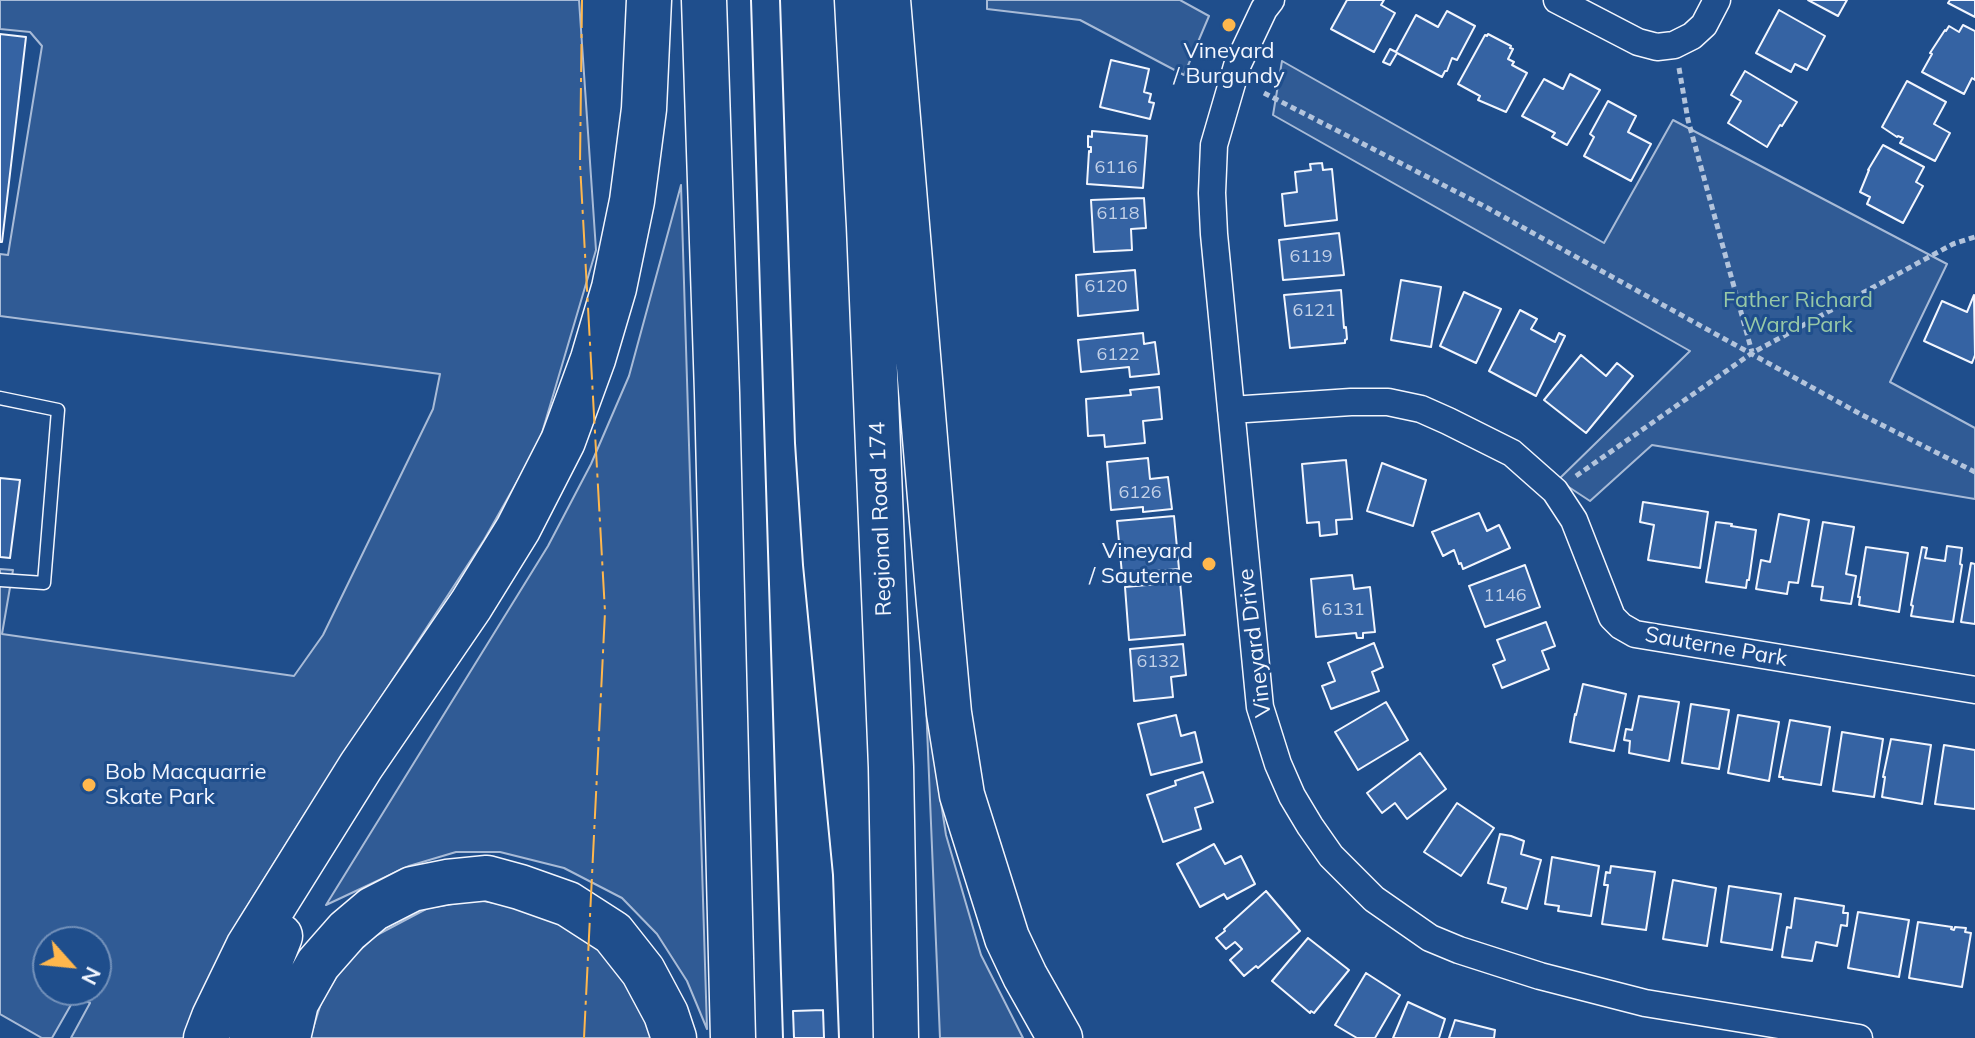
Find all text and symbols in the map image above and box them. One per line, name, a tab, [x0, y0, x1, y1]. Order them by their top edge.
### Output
marker: Vineyard / Burgundy	[1220, 16, 1238, 34]
place label: Vineyard / Burgundy	[1173, 38, 1285, 90]
house number: 6116	[1094, 157, 1138, 179]
house number: 6118	[1096, 203, 1140, 225]
house number: 6119	[1289, 246, 1333, 268]
house number: 6120	[1084, 276, 1128, 298]
park label: Father Richard Ward Park	[1723, 287, 1873, 338]
house number: 6121	[1292, 300, 1336, 322]
house number: 6122	[1096, 344, 1140, 366]
street label: Regional Road 174	[864, 421, 898, 617]
house number: 6126	[1118, 482, 1162, 504]
place label: Vineyard / Sauterne	[1089, 538, 1193, 590]
marker: Vineyard / Sauterne	[1200, 555, 1218, 573]
street label: Vineyard Drive	[1233, 567, 1277, 719]
house number: 1146	[1483, 585, 1527, 607]
house number: 6131	[1321, 599, 1365, 621]
street label: Sauterne Park	[1643, 621, 1789, 673]
house number: 6132	[1136, 651, 1180, 673]
place label: Bob Macquarrie Skate Park	[105, 759, 266, 810]
marker: Bob Macquarrie Skate Park	[80, 776, 98, 794]
north arrow	[32, 926, 112, 1006]
text: N	[75, 962, 108, 990]

